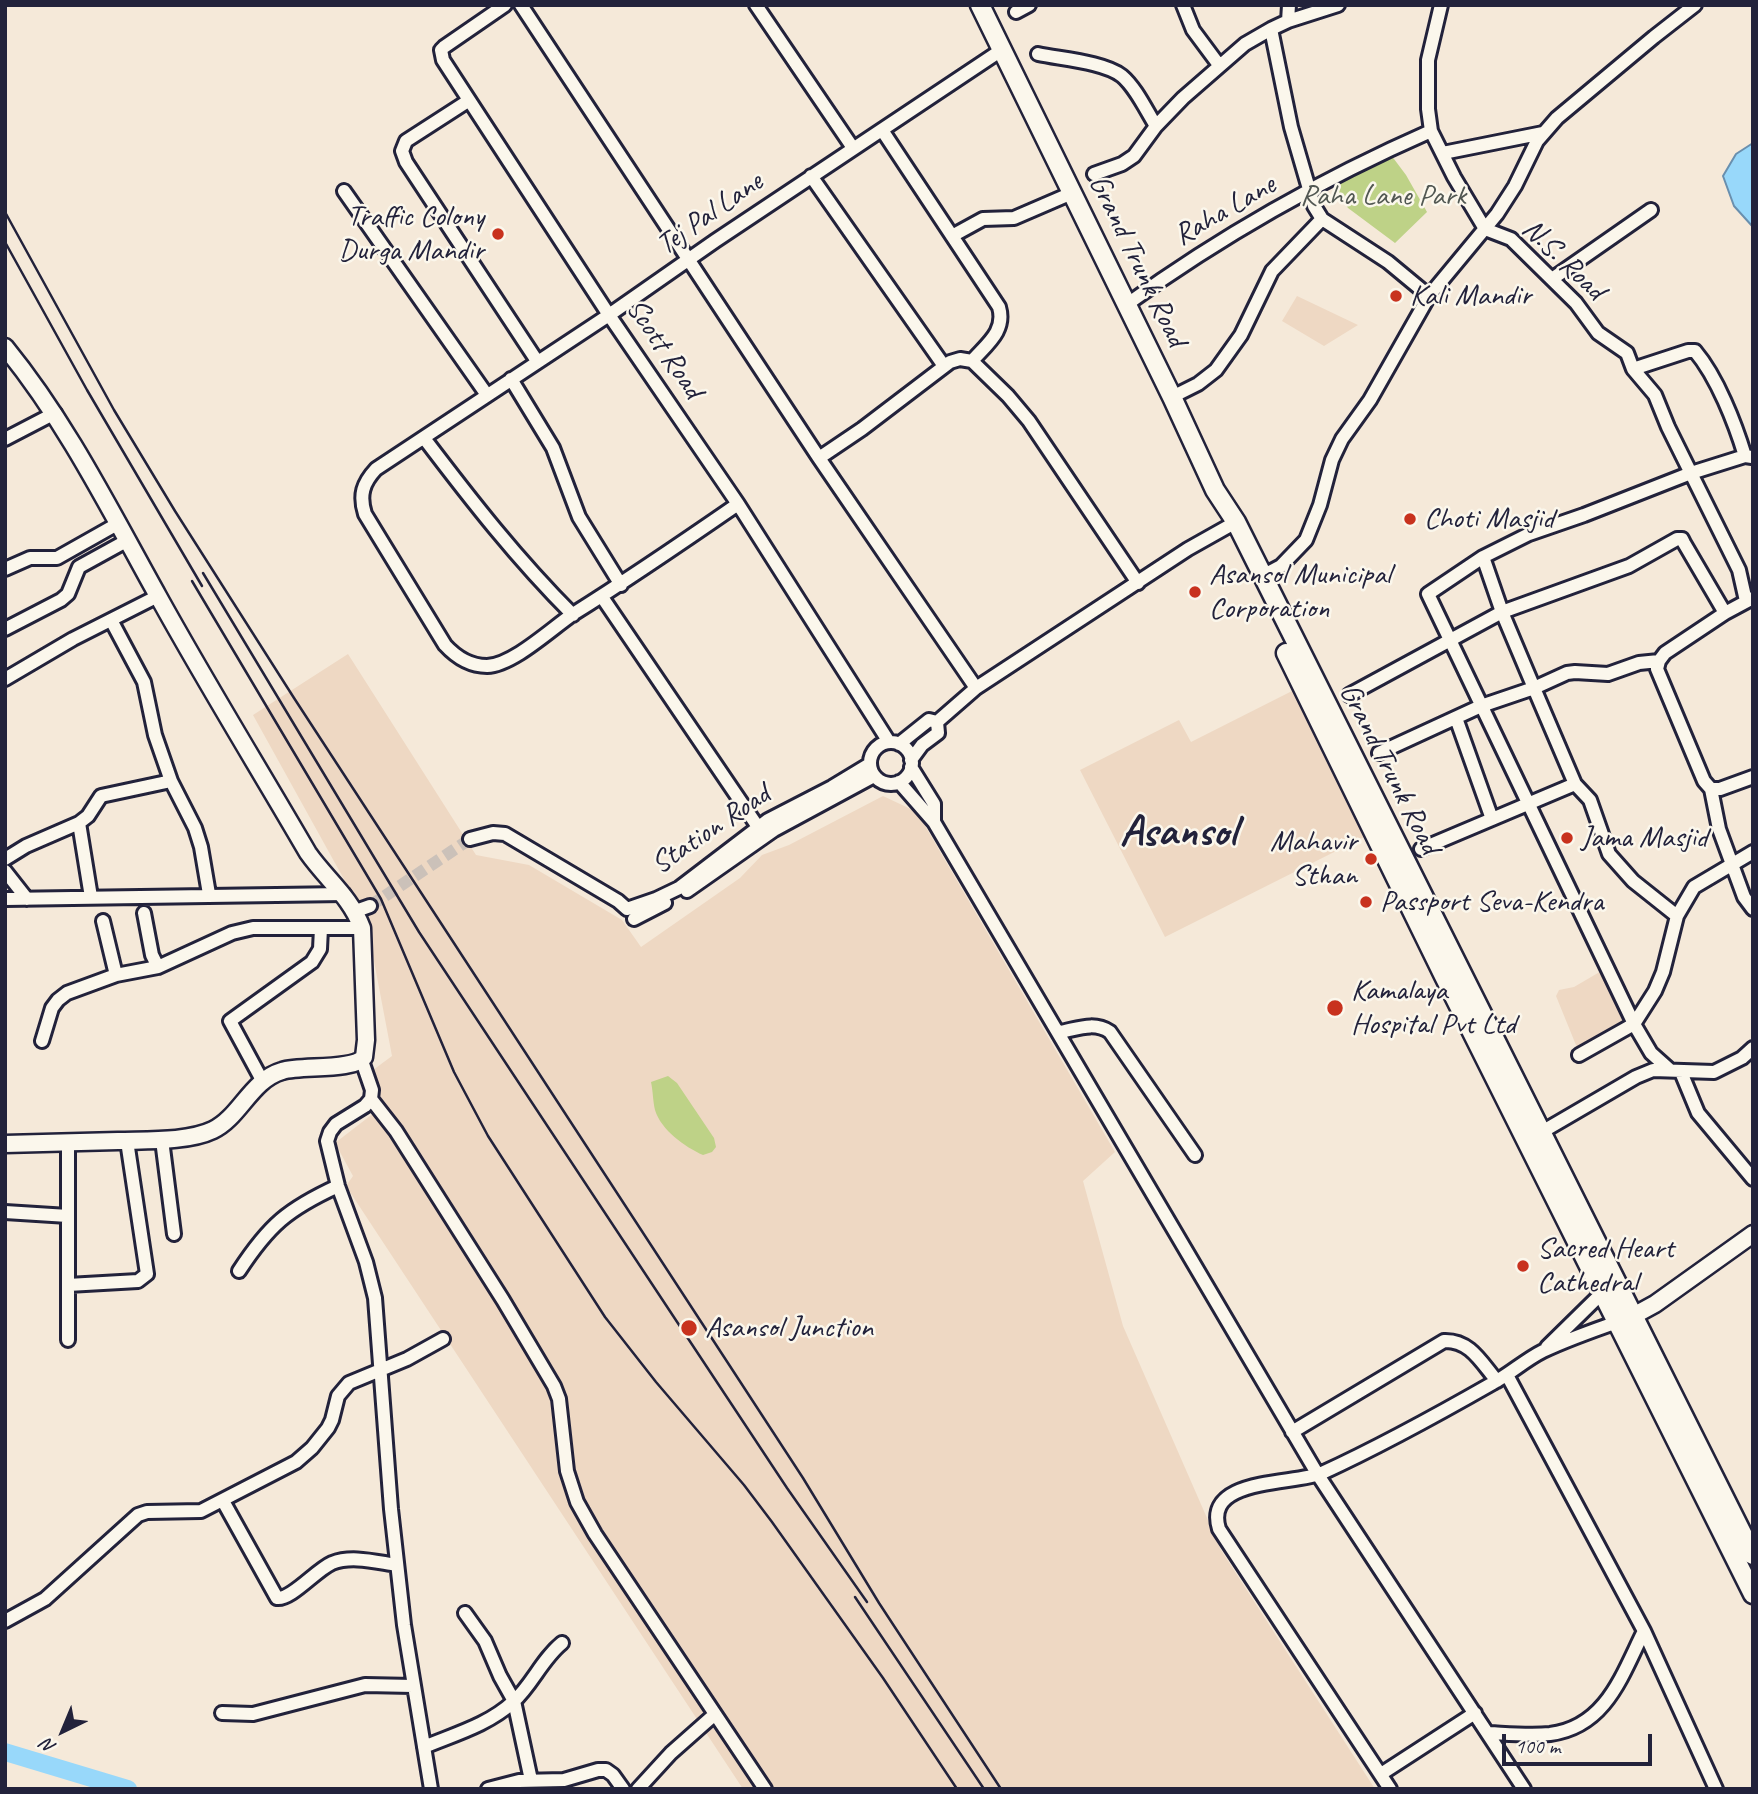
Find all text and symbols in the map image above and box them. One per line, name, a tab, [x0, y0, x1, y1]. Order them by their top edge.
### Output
street label: Tej Pal Lane	[650, 164, 770, 264]
street label: Raha Lane	[1168, 168, 1282, 254]
street label: Grand Trunk Road	[1080, 169, 1194, 353]
park label: Raha Lane Park	[1300, 178, 1466, 214]
place label: Traffic Colony Durga Mandir	[338, 199, 484, 270]
street label: N.S. Road	[1514, 212, 1612, 308]
marker: Traffic Colony Durga Mandir	[490, 226, 506, 242]
place label: Kali Mandir	[1410, 278, 1531, 314]
marker: Kali Mandir	[1388, 288, 1404, 304]
street label: Scott Road	[618, 292, 710, 406]
place label: Choti Masjid	[1424, 501, 1554, 537]
marker: Choti Masjid	[1402, 511, 1418, 527]
place label: Asansol Municipal Corporation	[1209, 557, 1391, 628]
marker: Asansol Municipal Corporation	[1187, 584, 1203, 600]
street label: Grand Trunk Road	[1331, 678, 1447, 860]
street label: Station Road	[645, 777, 777, 883]
district label: Asansol	[1120, 807, 1236, 859]
place label: Jama Masjid	[1581, 820, 1708, 856]
place label: Mahavir Sthan	[1270, 824, 1357, 894]
marker: Jama Masjid	[1559, 830, 1575, 846]
marker: Mahavir Sthan	[1363, 851, 1379, 867]
place label: Passport Seva-Kendra	[1380, 884, 1603, 920]
marker: Passport Seva-Kendra	[1358, 894, 1374, 910]
place label: Kamalaya Hospital Pvt Ltd	[1351, 973, 1516, 1044]
marker: Kamalaya Hospital Pvt Ltd	[1325, 998, 1345, 1018]
place label: Sacred Heart Cathedral	[1537, 1231, 1674, 1302]
marker: Sacred Heart Cathedral	[1515, 1258, 1531, 1274]
place label: Asansol Junction	[705, 1310, 873, 1346]
marker: Asansol Junction	[679, 1318, 699, 1338]
north arrow	[28, 1696, 98, 1766]
scale bar	[1506, 1720, 1656, 1764]
text: 100 m	[1515, 1733, 1560, 1759]
text: N	[36, 1734, 61, 1759]

